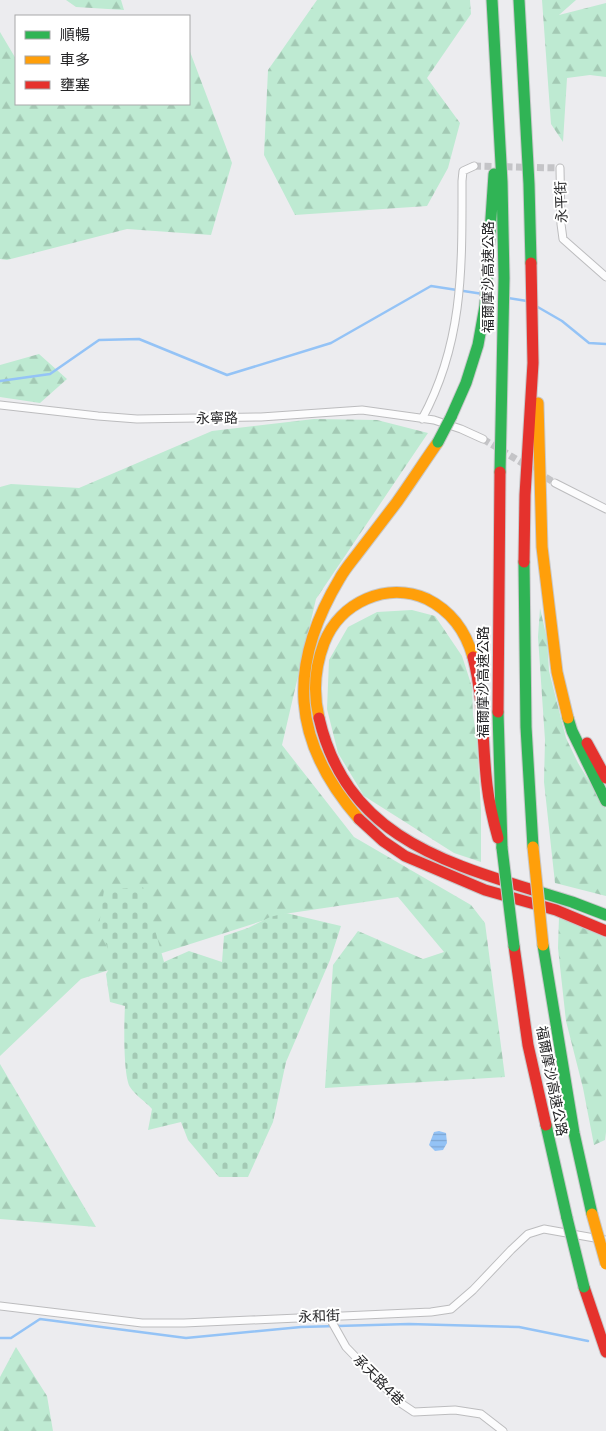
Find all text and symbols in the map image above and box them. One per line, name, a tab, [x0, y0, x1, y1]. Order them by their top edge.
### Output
legend	[15, 15, 190, 105]
text: 順暢	[60, 24, 90, 45]
text: 車多	[60, 49, 90, 70]
text: 壅塞	[60, 74, 90, 95]
street label: 永平街	[550, 181, 572, 223]
street label: 福爾摩沙高速公路	[478, 221, 498, 333]
street label: 永寧路	[196, 408, 238, 428]
street label: 福爾摩沙高速公路	[473, 626, 493, 738]
street label: 福爾摩沙高速公路	[531, 1024, 573, 1138]
street label: 永和街	[298, 1305, 340, 1327]
street label: 承天路4巷	[349, 1350, 409, 1410]

